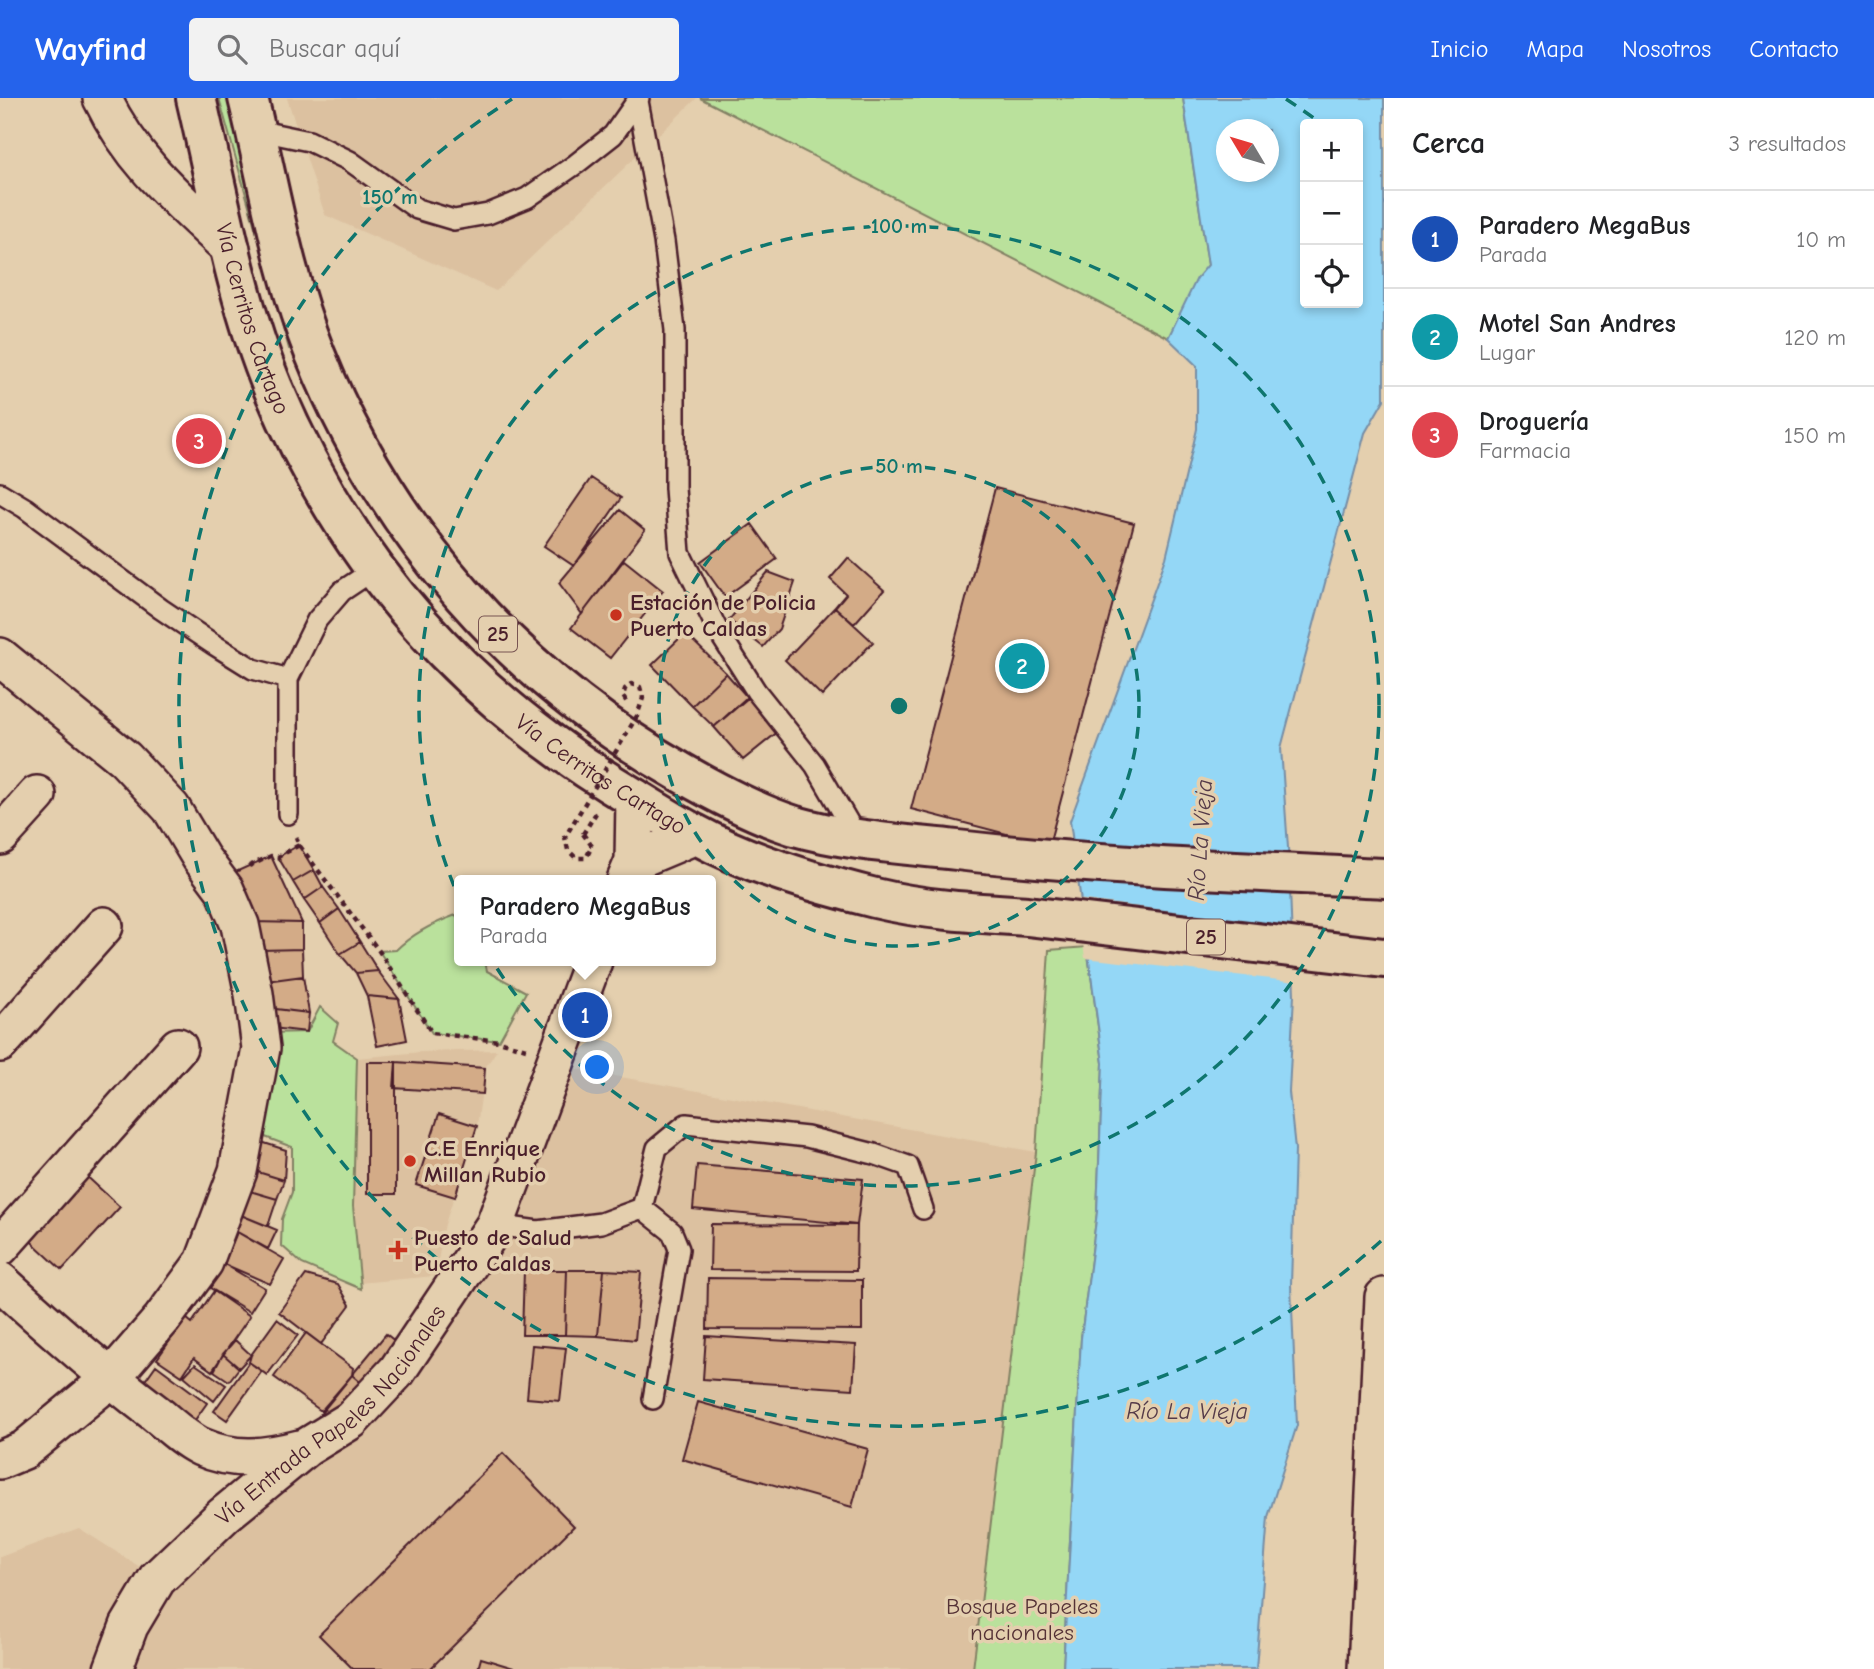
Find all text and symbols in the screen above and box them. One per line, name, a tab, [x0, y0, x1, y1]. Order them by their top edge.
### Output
search box	[189, 18, 679, 81]
text: Wayfind	[35, 30, 147, 68]
icon: search	[213, 30, 251, 68]
text: Buscar aquí	[269, 34, 400, 64]
text: Inicio	[1431, 35, 1488, 63]
text: Mapa	[1526, 35, 1584, 63]
text: Nosotros	[1622, 35, 1711, 63]
text: Contacto	[1749, 35, 1839, 63]
north arrow	[1216, 119, 1279, 182]
map controls	[1300, 119, 1363, 308]
button: +	[1300, 119, 1363, 182]
text: Cerca	[1412, 126, 1485, 161]
text: 3 resultados	[1729, 130, 1846, 157]
button: −	[1300, 182, 1363, 245]
text: 150 m	[362, 185, 418, 209]
text: Paradero MegaBus	[1479, 211, 1690, 241]
text: 100 m	[871, 214, 927, 238]
street label: Vía Cerritos Cartago	[210, 221, 296, 419]
text: 1	[1430, 226, 1440, 253]
text: 10 m	[1796, 226, 1846, 253]
text: Parada	[1479, 241, 1547, 268]
button: locate	[1300, 245, 1363, 308]
text: Motel San Andres	[1479, 309, 1676, 339]
text: 2	[1429, 324, 1441, 351]
text: 120 m	[1784, 324, 1846, 351]
text: Lugar	[1479, 339, 1535, 366]
text: Droguería	[1479, 407, 1589, 437]
pin: 3	[176, 415, 222, 467]
text: 3	[1429, 422, 1441, 449]
text: 150 m	[1784, 422, 1846, 449]
text: Farmacia	[1479, 437, 1571, 464]
text: 50 m	[875, 454, 923, 478]
place label: Estación de Policia Puerto Caldas	[630, 589, 816, 642]
marker: Estación de Policia Puerto Caldas	[608, 607, 624, 623]
road number: 25	[479, 616, 517, 652]
pin: 2	[999, 640, 1045, 692]
centre of rings	[887, 694, 911, 718]
street label: Vía Cerritos Cartago	[510, 708, 691, 840]
water label: Río La Vieja	[1182, 778, 1218, 902]
popup	[454, 875, 716, 966]
text: Paradero MegaBus	[479, 892, 691, 922]
road number: 25	[1187, 920, 1225, 954]
text: Parada	[479, 922, 548, 949]
pin: 1	[562, 989, 608, 1041]
your location	[580, 1050, 614, 1084]
place label: C.E Enrique Millan Rubio	[424, 1135, 546, 1188]
marker: C.E Enrique Millan Rubio	[402, 1153, 418, 1169]
place label: Puesto de Salud Puerto Caldas	[414, 1224, 572, 1277]
marker: Puesto de Salud Puerto Caldas	[388, 1240, 408, 1260]
street label: Vía Entrada Papeles Nacionales	[210, 1300, 451, 1530]
water label: Río La Vieja	[1126, 1397, 1248, 1425]
park label: Bosque Papeles nacionales	[946, 1593, 1098, 1646]

